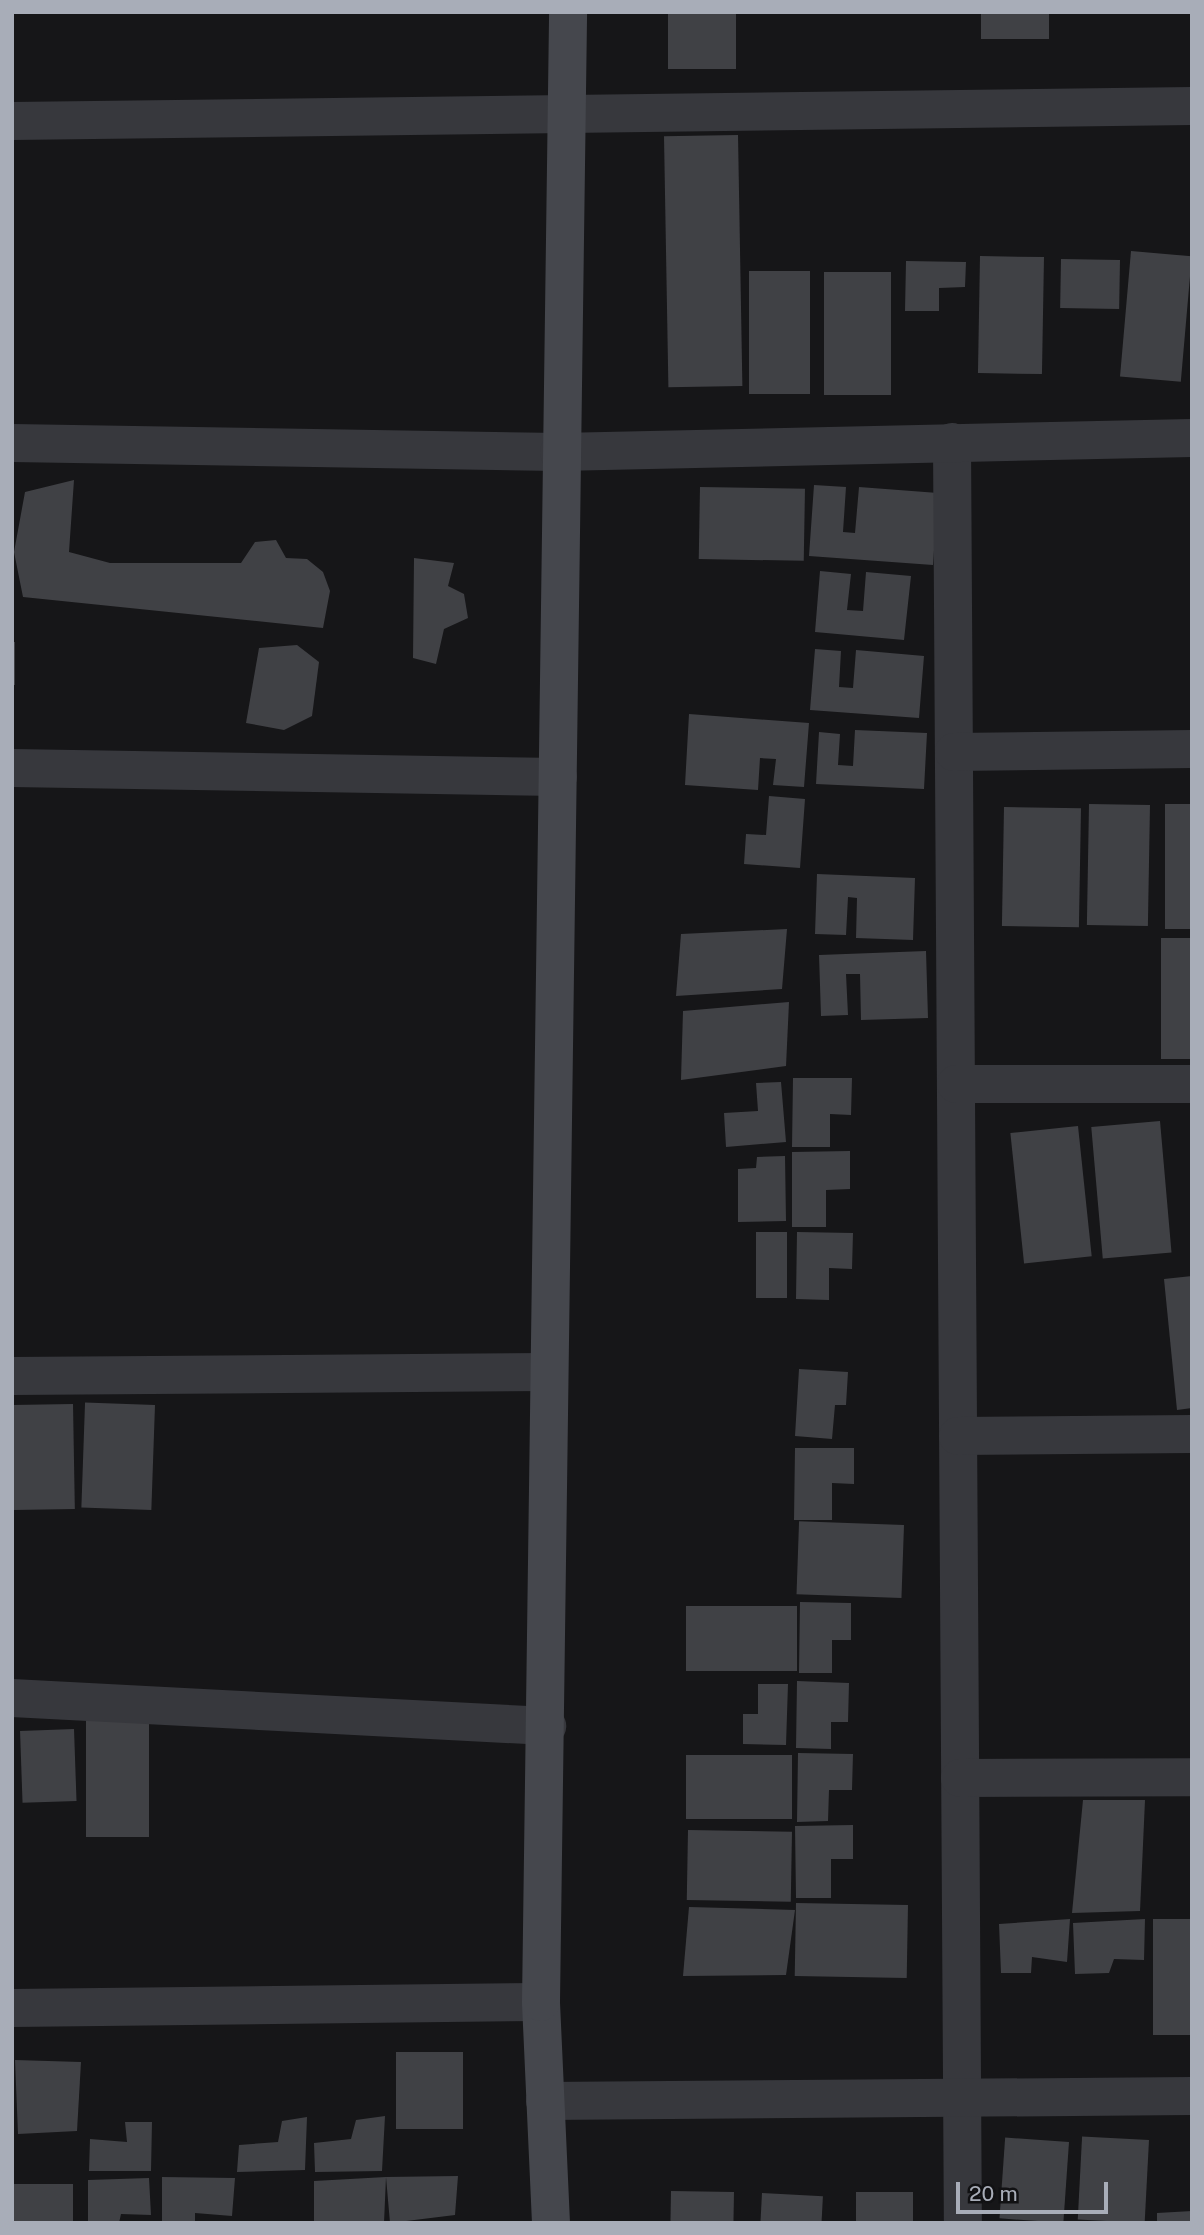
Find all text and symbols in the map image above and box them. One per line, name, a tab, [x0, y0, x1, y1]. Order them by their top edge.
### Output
scale bar	[959, 2168, 1111, 2212]
text: 20 m	[969, 2181, 1018, 2206]

